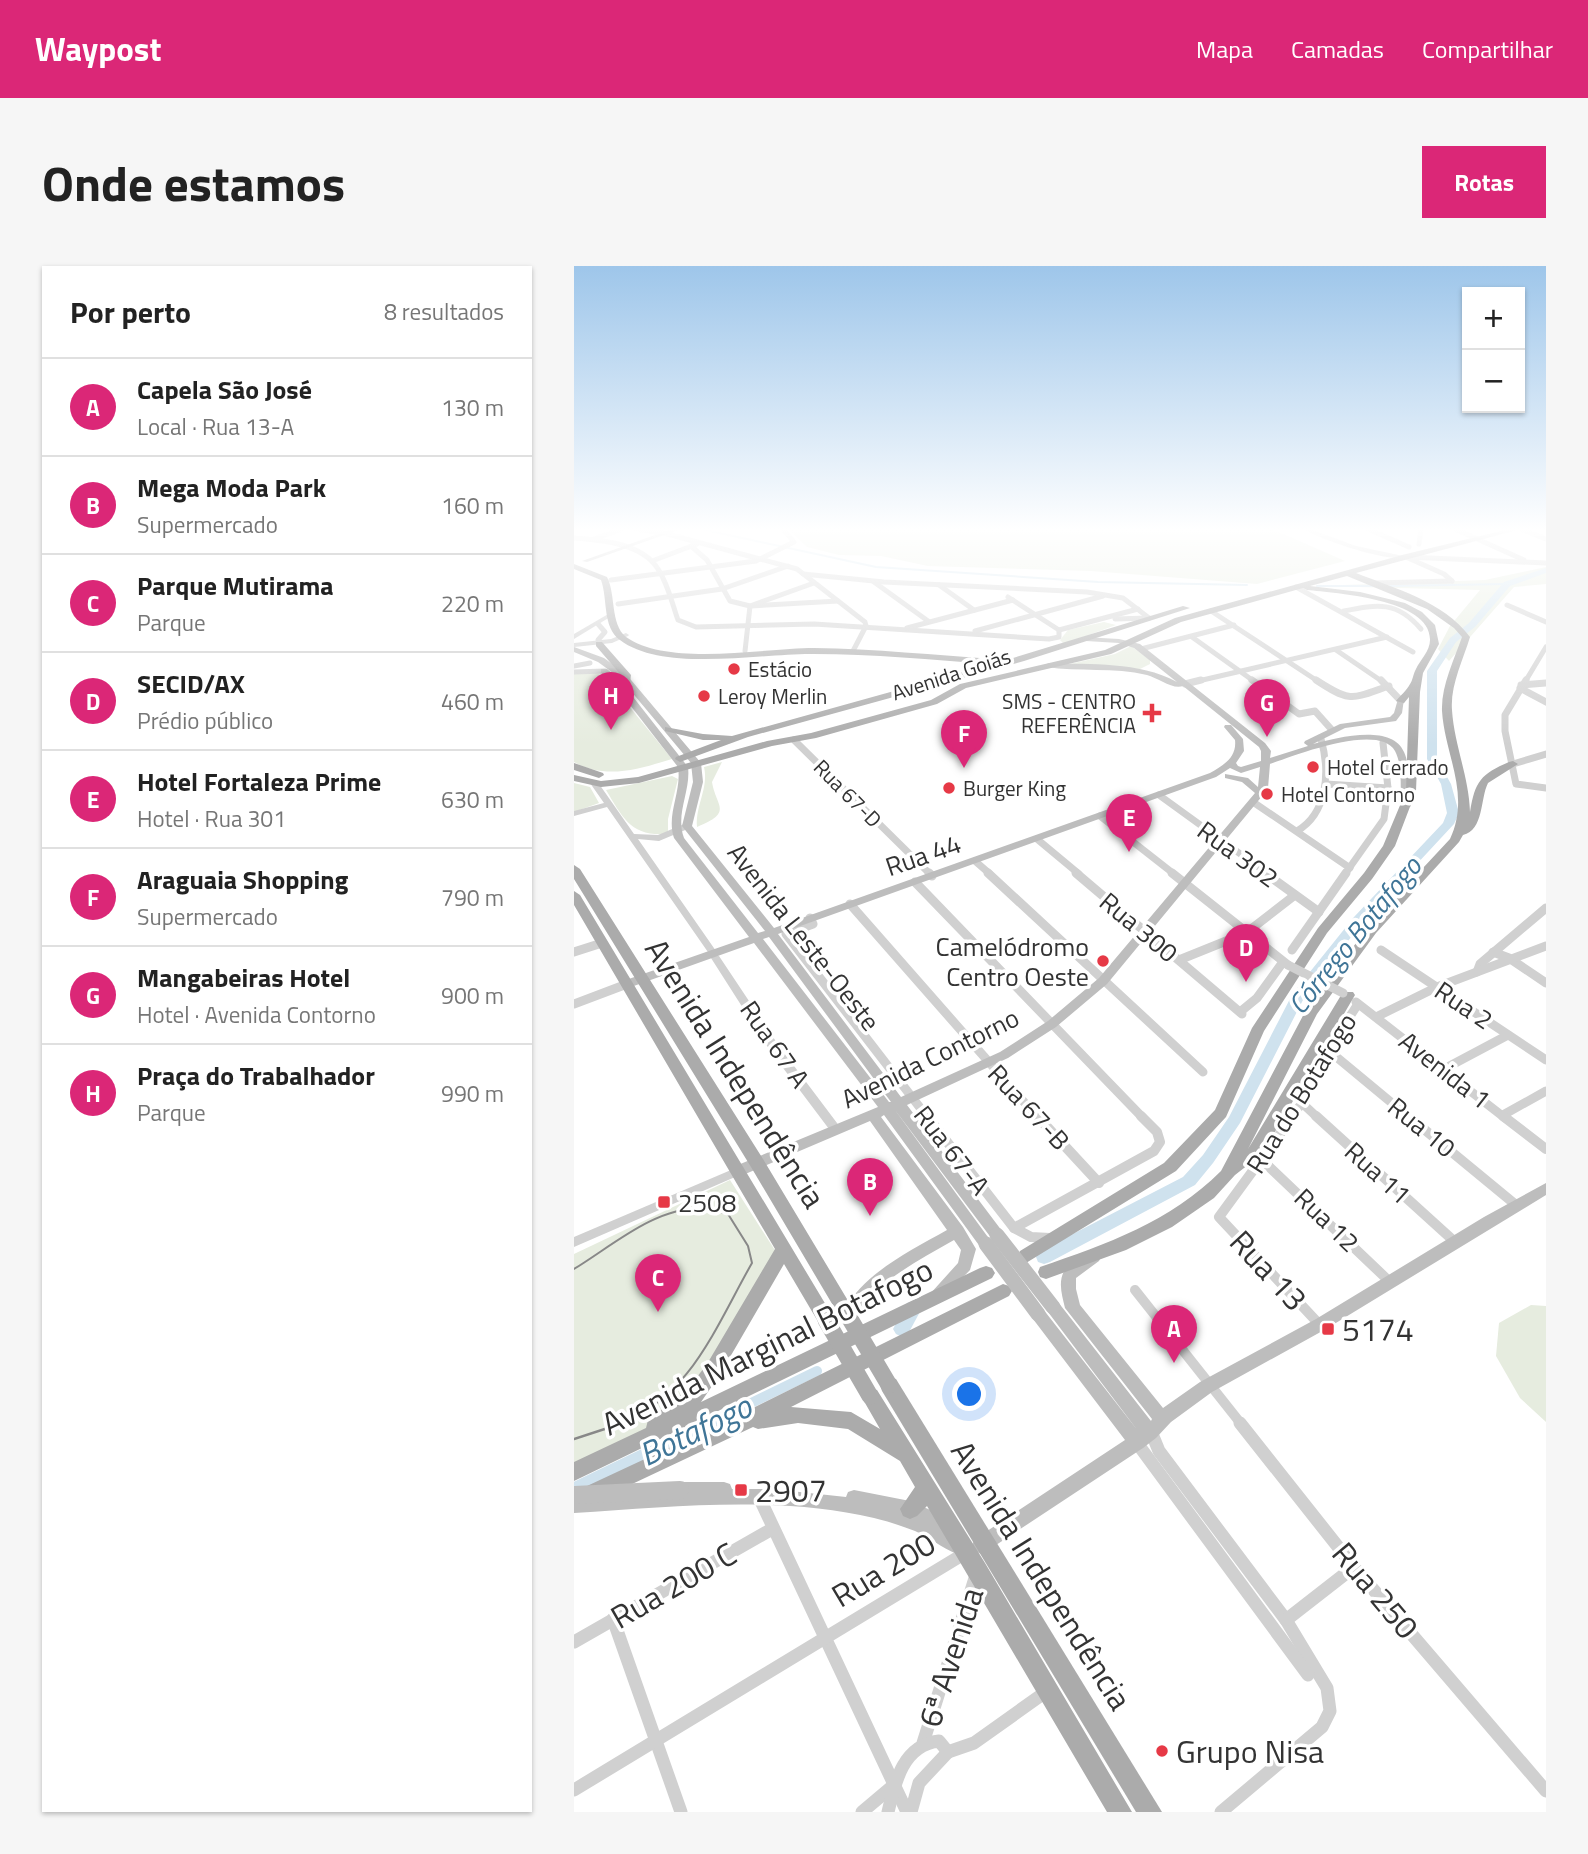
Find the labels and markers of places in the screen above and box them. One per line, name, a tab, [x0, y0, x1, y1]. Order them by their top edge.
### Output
place label: Estácio	[748, 653, 812, 685]
marker: Estácio	[726, 661, 742, 677]
pin: H	[588, 672, 634, 730]
pin: G	[1244, 679, 1290, 737]
place label: Leroy Merlin	[718, 680, 827, 712]
place label: SMS - CENTRO REFERÊNCIA	[1002, 685, 1136, 741]
marker: Leroy Merlin	[696, 688, 712, 704]
marker: SMS - CENTRO REFERÊNCIA	[1142, 703, 1162, 723]
pin: F	[941, 710, 987, 768]
place label: Hotel Cerrado	[1327, 751, 1449, 783]
marker: Hotel Cerrado	[1305, 759, 1321, 775]
place label: Burger King	[963, 772, 1066, 804]
place label: Hotel Contorno	[1281, 778, 1415, 810]
marker: Burger King	[941, 780, 957, 796]
marker: Hotel Contorno	[1259, 786, 1275, 802]
pin: E	[1106, 794, 1152, 852]
pin: D	[1223, 924, 1269, 982]
place label: Camelódromo Centro Oeste	[936, 927, 1089, 996]
marker: Camelódromo Centro Oeste	[1095, 953, 1111, 969]
pin: B	[847, 1158, 893, 1216]
place label: 2508	[678, 1183, 736, 1222]
marker: 2508	[656, 1194, 672, 1210]
pin: C	[635, 1254, 681, 1312]
pin: A	[1151, 1305, 1197, 1363]
place label: 5174	[1342, 1305, 1414, 1353]
marker: 5174	[1320, 1321, 1336, 1337]
place label: 2907	[755, 1466, 827, 1514]
marker: 2907	[733, 1482, 749, 1498]
place label: Grupo Nisa	[1176, 1727, 1324, 1775]
marker: Grupo Nisa	[1154, 1743, 1170, 1759]

